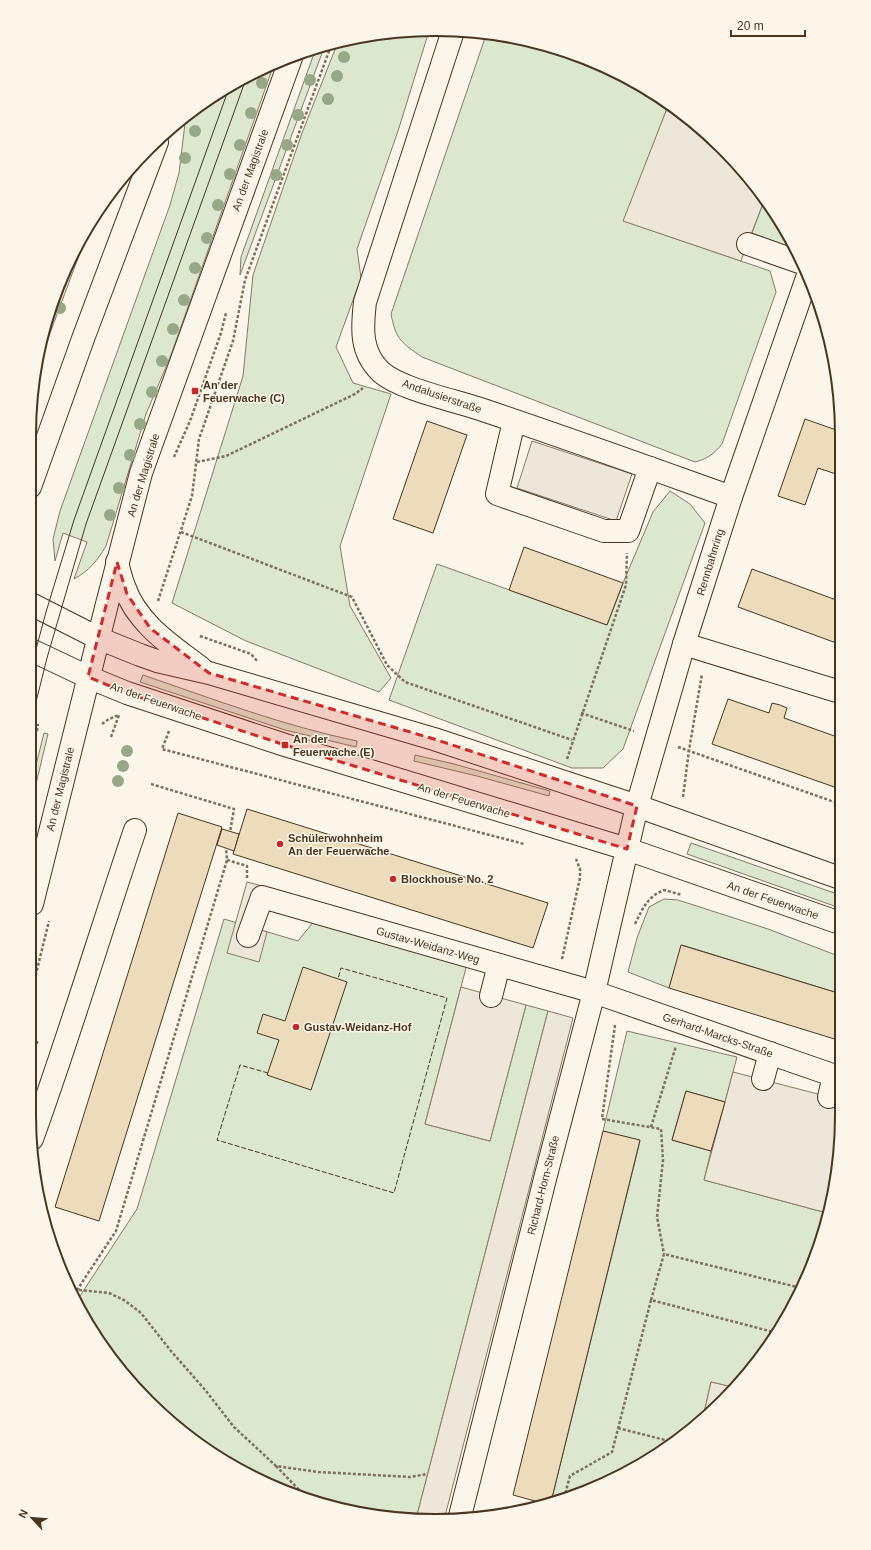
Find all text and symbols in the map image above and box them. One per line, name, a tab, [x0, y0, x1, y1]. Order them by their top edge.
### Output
scale bar	[731, 12, 805, 38]
text: 20 m	[737, 19, 764, 33]
street label: An der Magistrale	[230, 127, 270, 213]
street label: Andalusierstraße	[401, 377, 483, 415]
place label: An der Feuerwache (C)	[203, 379, 285, 404]
marker: An der Feuerwache (C)	[190, 386, 200, 396]
street label: An der Magistrale	[125, 432, 161, 518]
street label: Rennbahnring	[694, 527, 726, 597]
street label: An der Feuerwache	[109, 680, 203, 722]
place label: An der Feuerwache (E)	[293, 733, 375, 758]
marker: An der Feuerwache (E)	[280, 740, 290, 750]
street label: An der Magistrale	[44, 746, 76, 832]
street label: An der Feuerwache	[416, 780, 512, 820]
place label: Schülerwohnheim An der Feuerwache	[288, 832, 389, 857]
marker: Schülerwohnheim An der Feuerwache	[275, 839, 285, 849]
place label: Blockhouse No. 2	[401, 873, 493, 885]
marker: Blockhouse No. 2	[388, 874, 398, 884]
street label: An der Feuerwache	[726, 879, 820, 921]
street label: Gustav-Weidanz-Weg	[375, 924, 481, 966]
street label: Gerhard-Marcks-Straße	[661, 1010, 775, 1060]
place label: Gustav-Weidanz-Hof	[304, 1021, 412, 1033]
marker: Gustav-Weidanz-Hof	[291, 1022, 301, 1032]
street label: Richard-Horn-Straße	[525, 1134, 561, 1236]
north arrow	[12, 1498, 52, 1538]
text: N	[16, 1507, 30, 1520]

